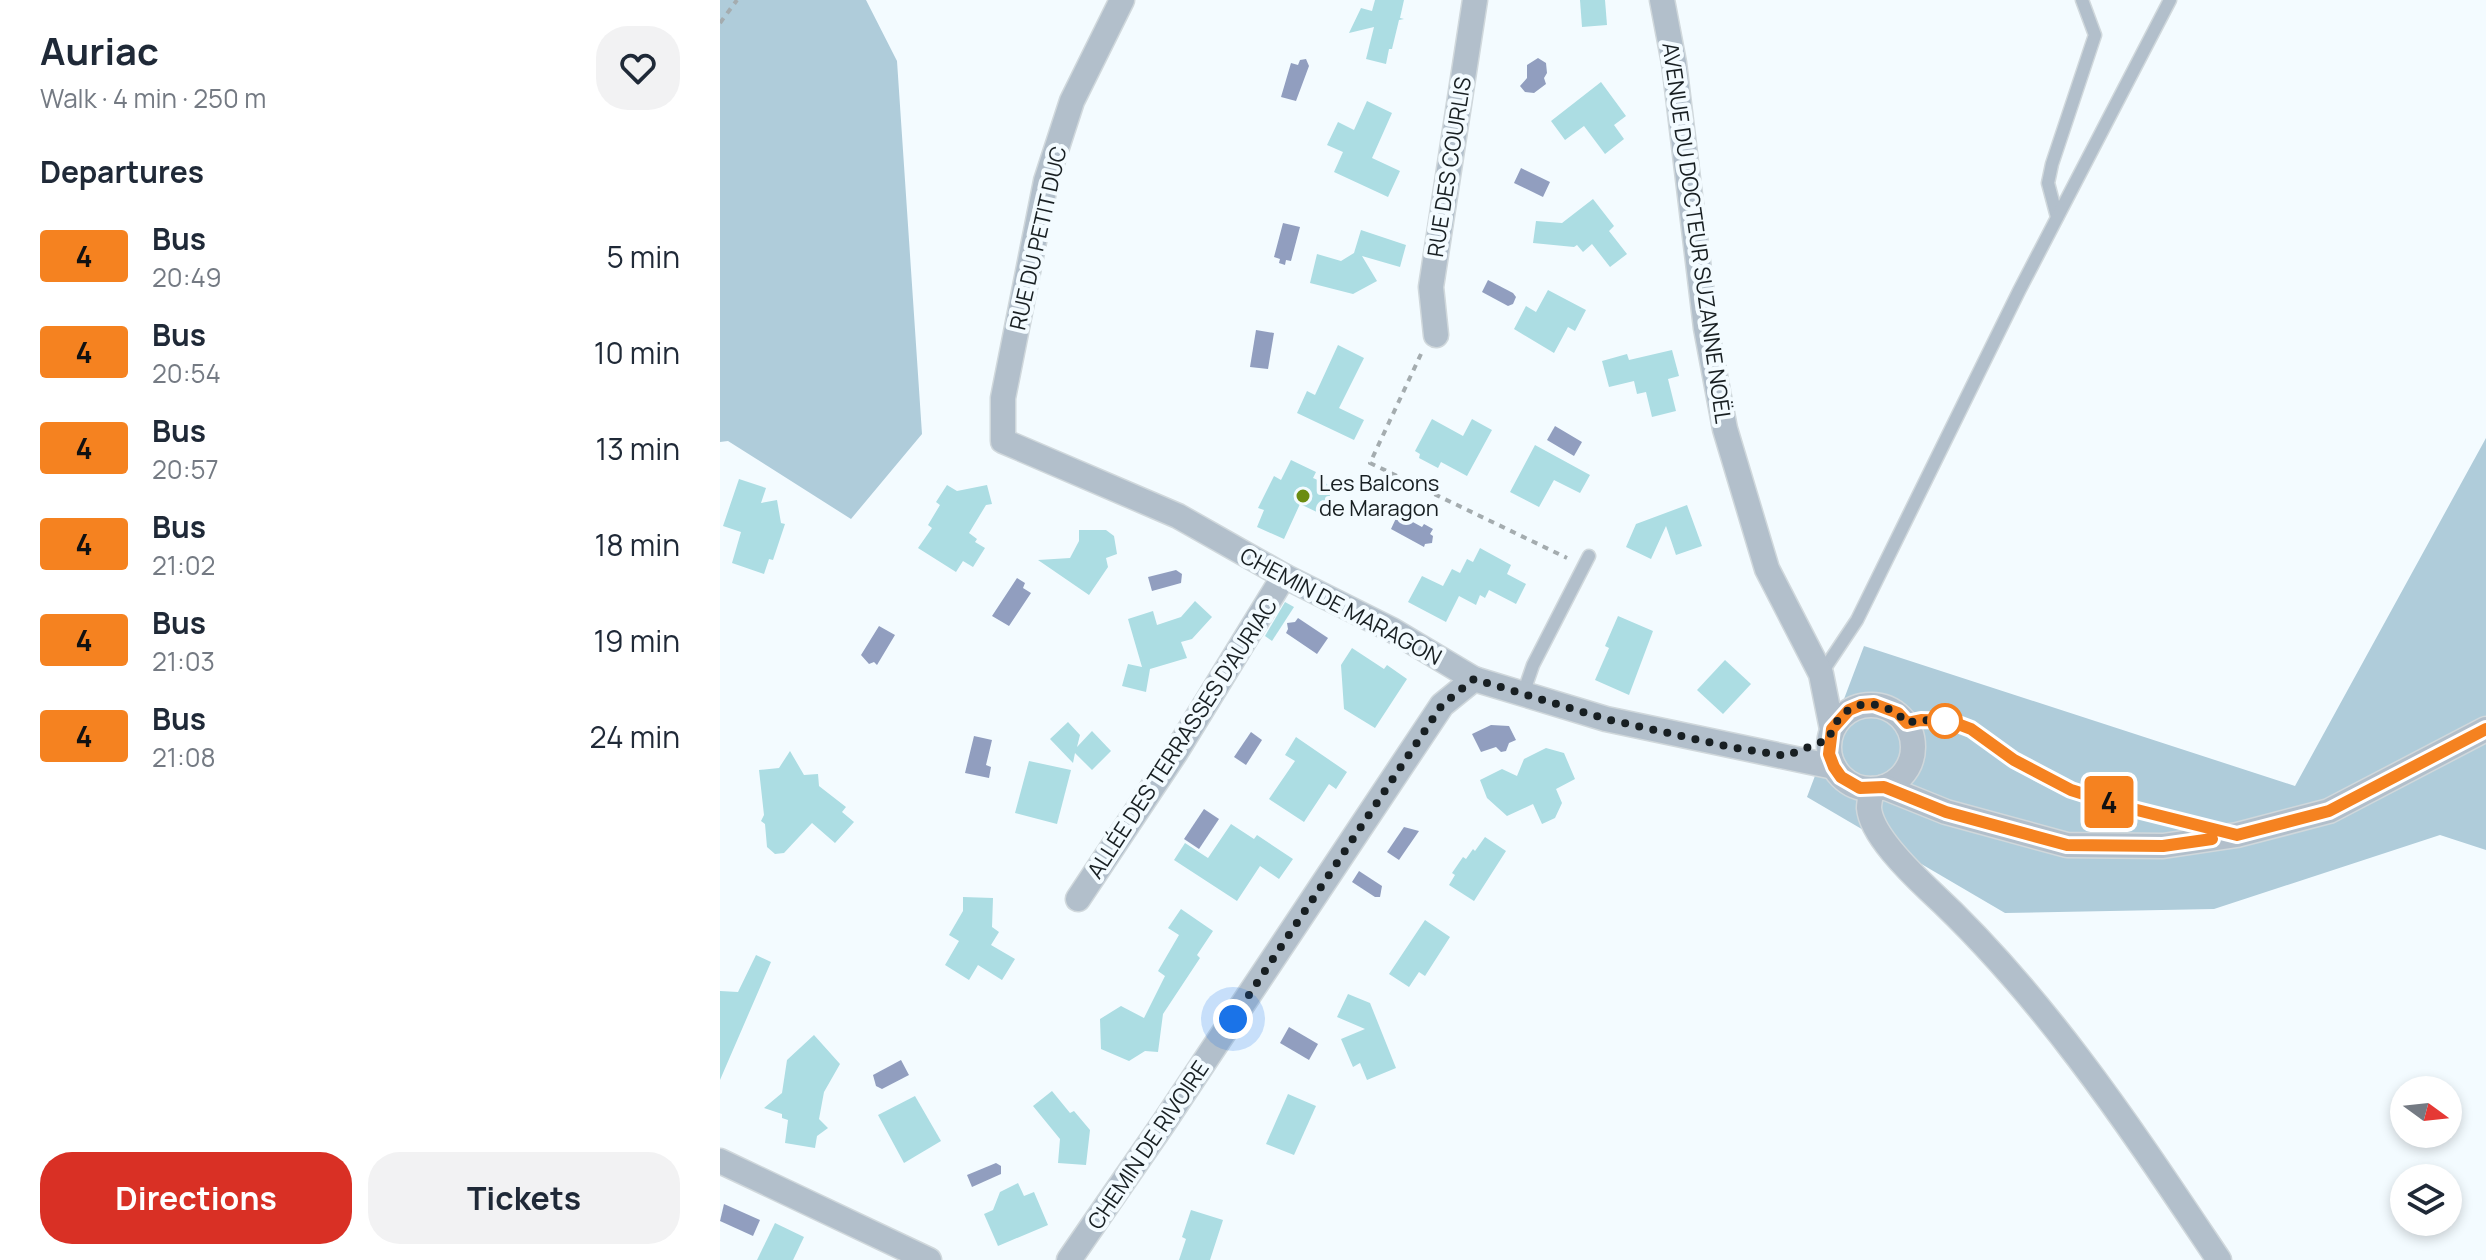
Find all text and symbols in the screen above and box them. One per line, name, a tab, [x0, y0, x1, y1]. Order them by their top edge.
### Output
text: Auriac	[40, 24, 159, 76]
button: heart	[596, 26, 680, 110]
street label: AVENUE DU DOCTEUR SUZANNE NOËL	[1655, 41, 1739, 425]
street label: RUE DES COURLIS	[1420, 75, 1478, 259]
text: Walk · 4 min · 250 m	[40, 80, 266, 116]
street label: RUE DU PETIT DUC	[1002, 143, 1074, 333]
text: Departures	[40, 151, 204, 192]
text: Bus	[152, 218, 206, 259]
text: 5 min	[606, 236, 680, 277]
text: 4	[75, 237, 93, 275]
text: 20:49	[152, 259, 222, 295]
text: Bus	[152, 314, 206, 355]
text: 10 min	[594, 332, 680, 373]
text: 4	[75, 333, 93, 371]
text: 20:54	[152, 355, 221, 391]
text: Bus	[152, 410, 206, 451]
text: 13 min	[595, 428, 680, 469]
text: 4	[75, 429, 93, 467]
text: 20:57	[152, 451, 219, 487]
place label: Les Balcons de Maragon	[1319, 468, 1439, 523]
marker: Les Balcons de Maragon	[1294, 487, 1312, 505]
text: Bus	[152, 506, 206, 547]
text: 18 min	[595, 524, 680, 565]
text: 4	[75, 525, 93, 563]
street label: CHEMIN DE MARAGON	[1235, 540, 1447, 672]
text: 21:02	[152, 547, 215, 583]
street label: ALLÉE DES TERRASSES D'AURIAC	[1080, 592, 1284, 884]
text: Bus	[152, 602, 206, 643]
text: 19 min	[593, 620, 680, 661]
text: 4	[75, 621, 93, 659]
text: 21:03	[152, 643, 215, 679]
text: Bus	[152, 698, 206, 739]
unlabelled marker	[1928, 704, 1962, 738]
text: 24 min	[590, 716, 680, 757]
text: 4	[75, 717, 93, 755]
text: 21:08	[152, 739, 216, 775]
line badge: 4	[2083, 776, 2135, 828]
text: 4	[2100, 783, 2118, 821]
your location	[1213, 999, 1253, 1039]
street label: CHEMIN DE RIVOIRE	[1080, 1055, 1216, 1235]
north arrow	[2390, 1076, 2462, 1148]
map controls	[2390, 1076, 2462, 1236]
button: Directions	[40, 1152, 352, 1244]
button: Tickets	[368, 1152, 680, 1244]
button: layers	[2390, 1164, 2462, 1236]

